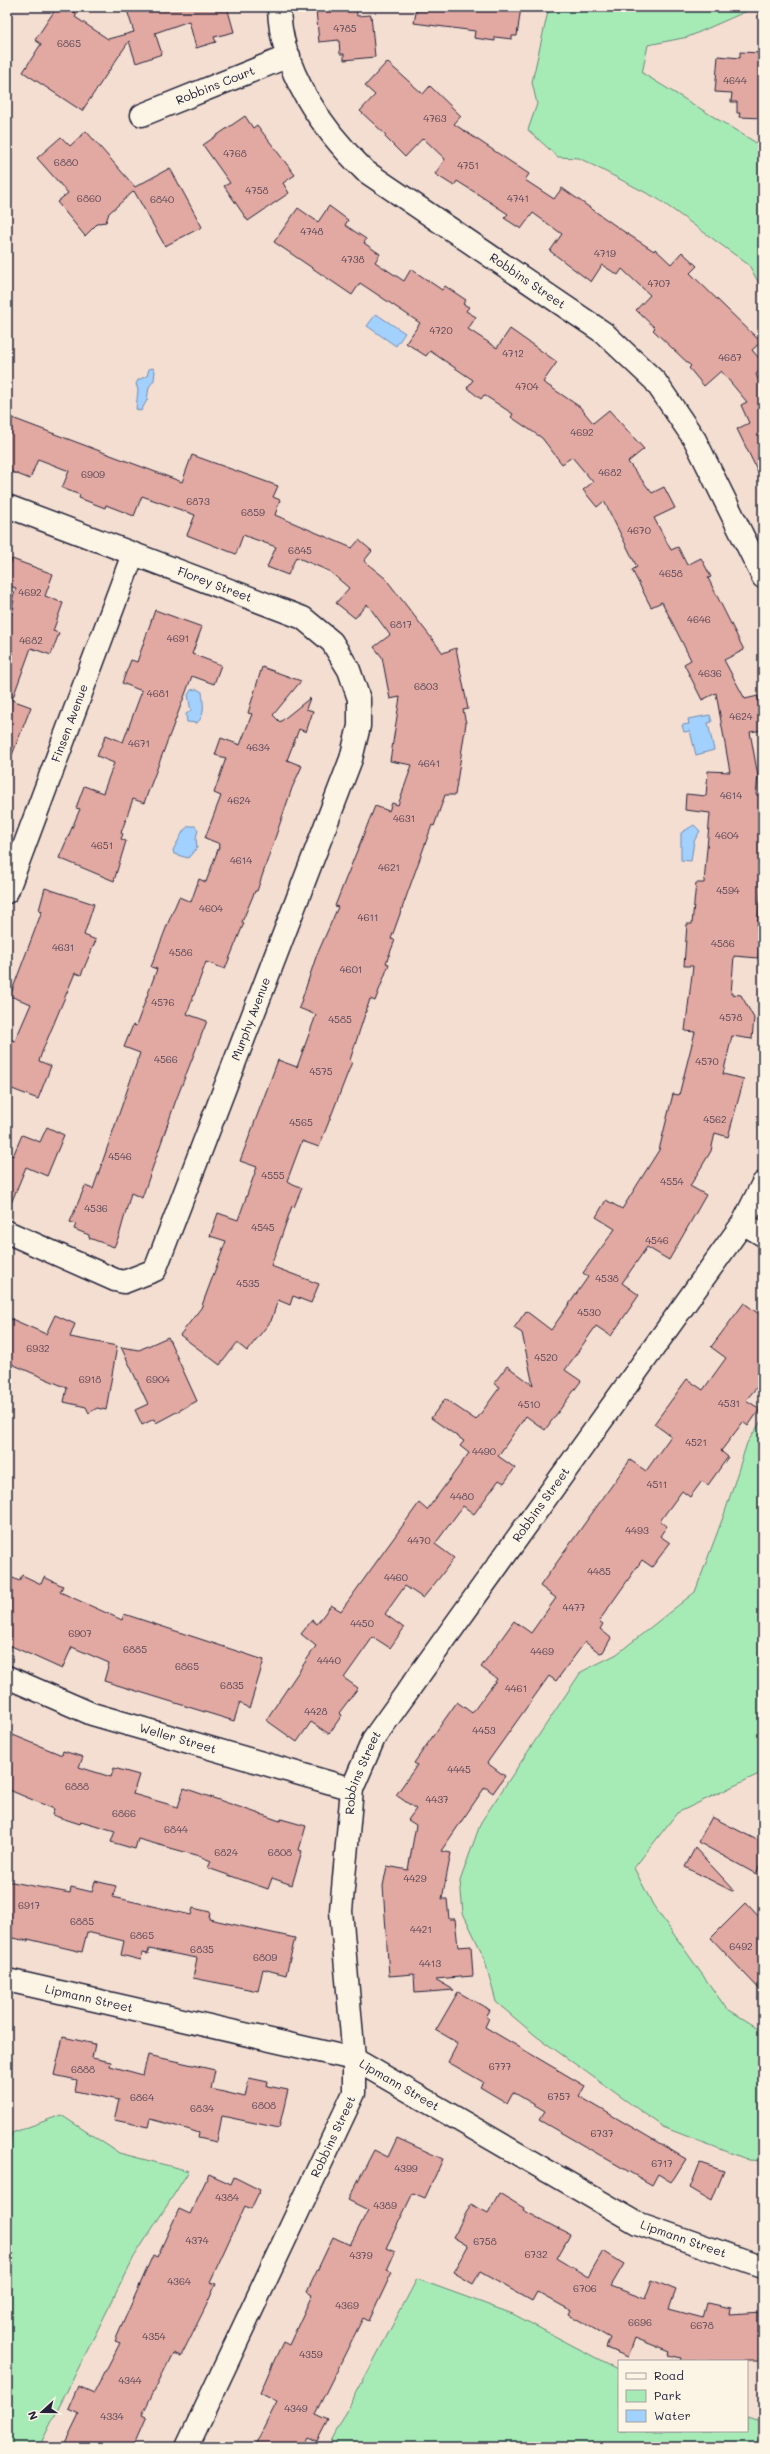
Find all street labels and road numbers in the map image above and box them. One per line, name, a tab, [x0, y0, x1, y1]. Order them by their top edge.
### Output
street label: Robbins Court	[173, 62, 257, 108]
street label: Robbins Street	[487, 249, 569, 312]
street label: Florey Street	[175, 562, 255, 605]
street label: Finsen Avenue	[47, 682, 91, 764]
street label: Murphy Avenue	[227, 975, 273, 1063]
street label: Robbins Street	[508, 1464, 573, 1545]
street label: Weller Street	[138, 1719, 219, 1757]
street label: Robbins Street	[341, 1727, 384, 1815]
street label: Lipmann Street	[44, 1980, 135, 2015]
street label: Lipmann Street	[357, 2055, 442, 2114]
street label: Robbins Street	[306, 2093, 359, 2180]
street label: Lipmann Street	[639, 2216, 729, 2261]

